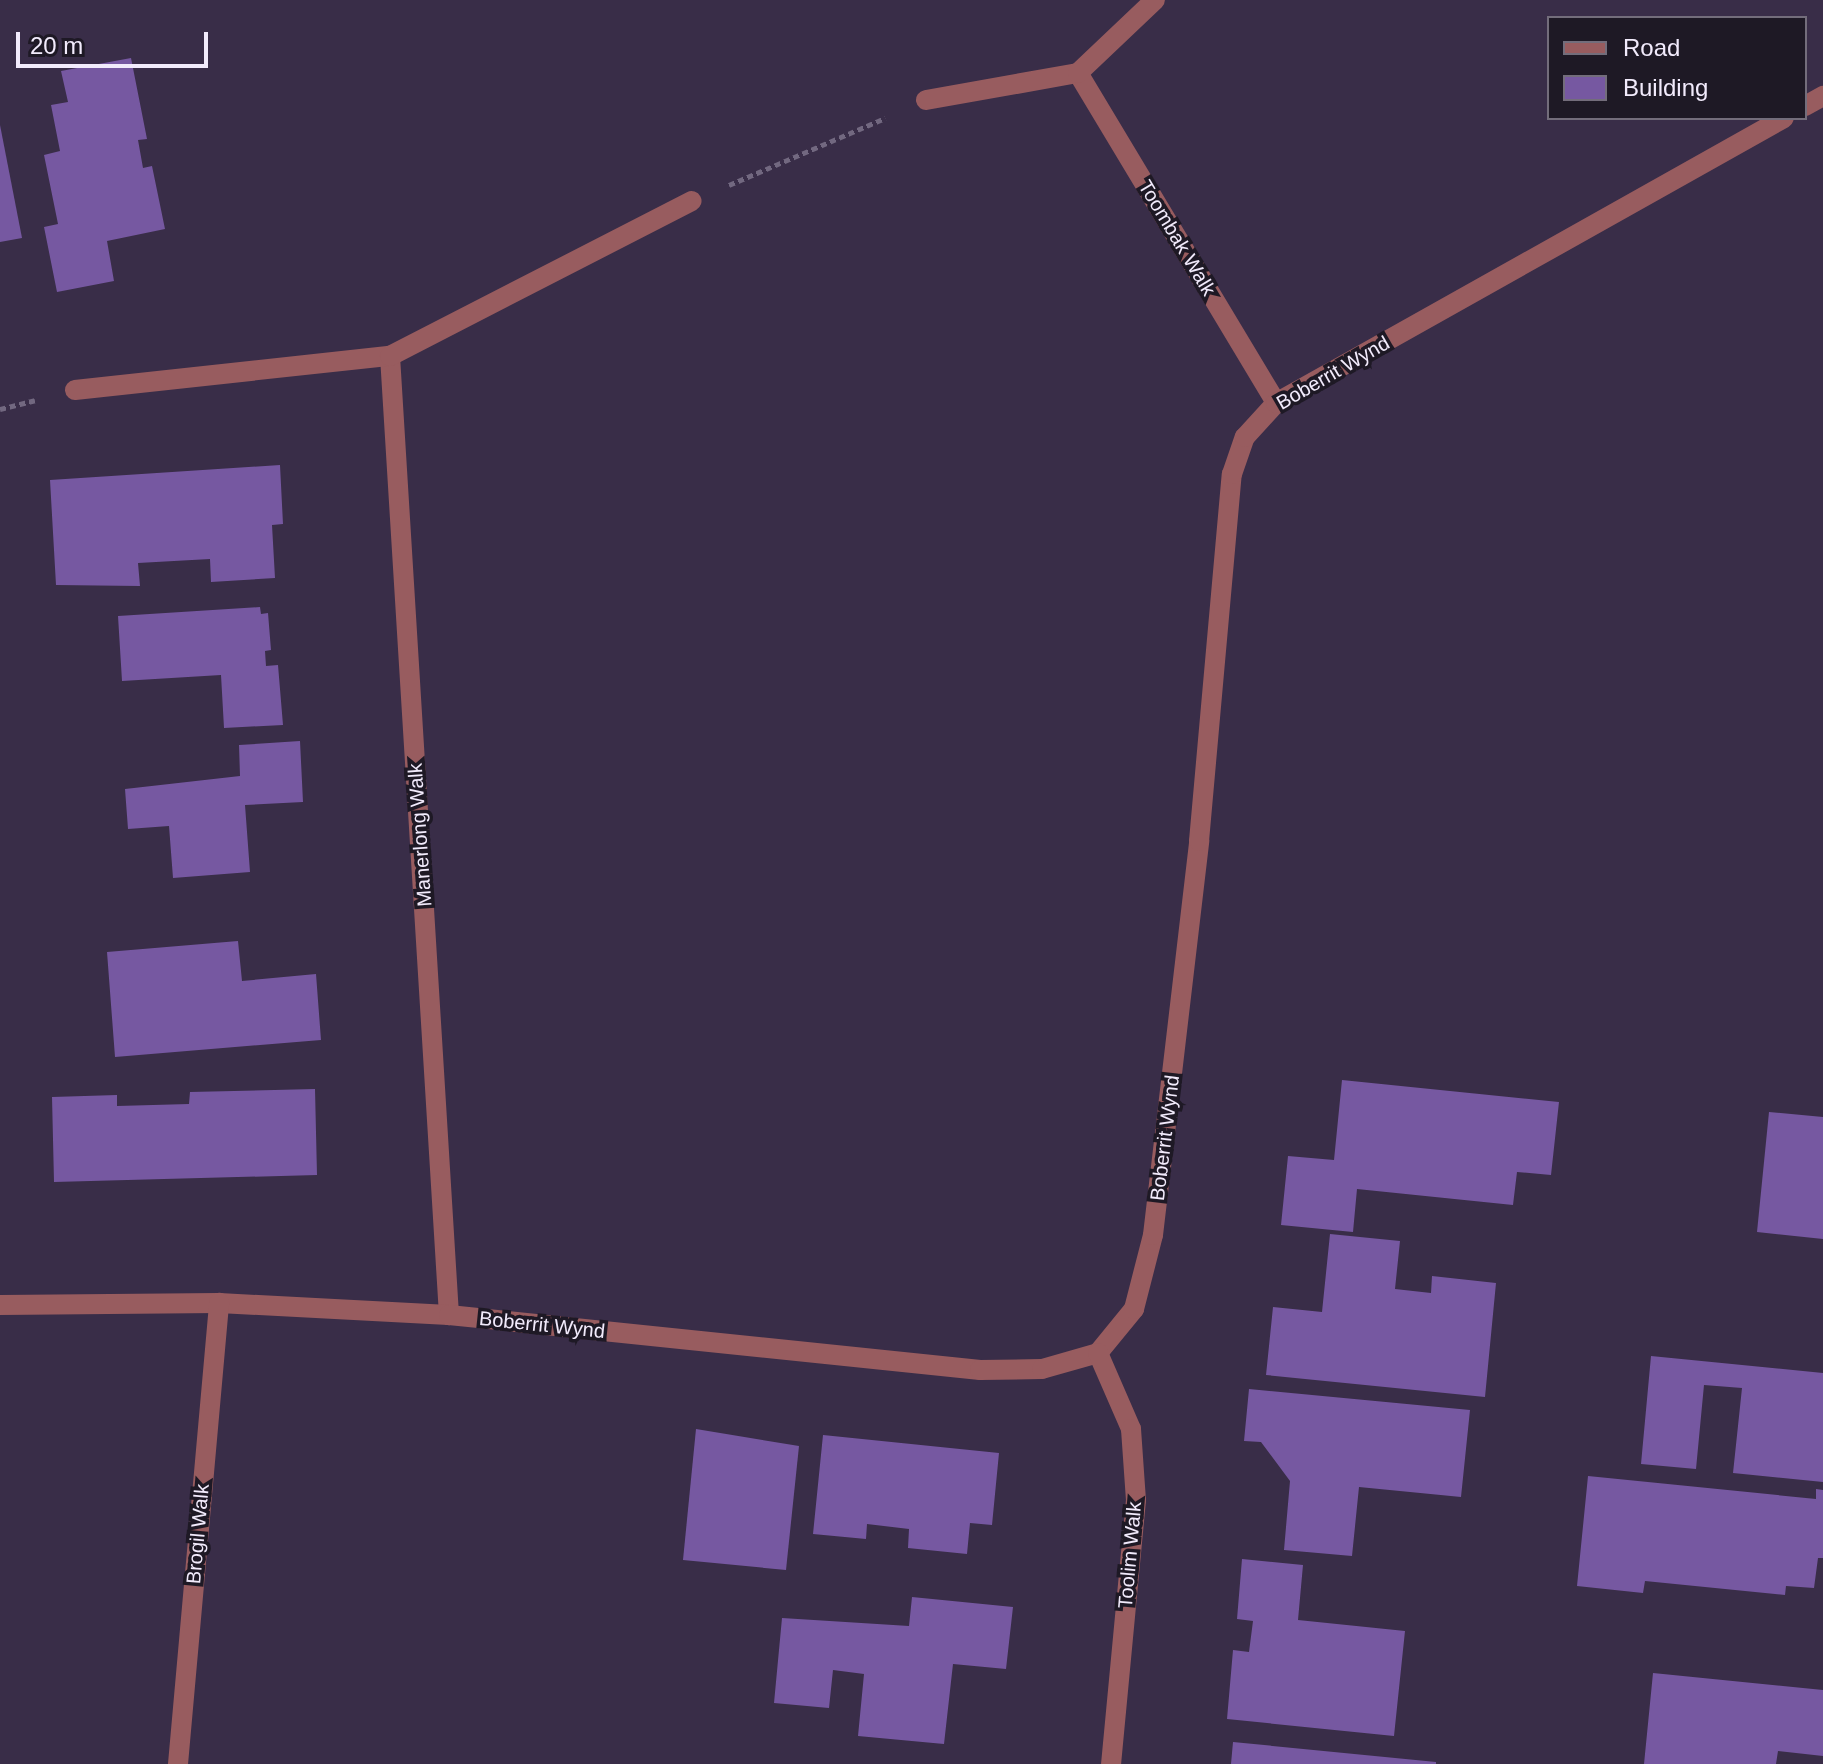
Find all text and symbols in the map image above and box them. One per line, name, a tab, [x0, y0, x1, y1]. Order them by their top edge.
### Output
scale bar	[20, 16, 212, 66]
legend	[1547, 16, 1807, 120]
text: 20 m	[30, 32, 83, 59]
text: Road	[1623, 34, 1680, 61]
text: Building	[1623, 74, 1708, 101]
street label: Toombak Walk	[1133, 176, 1221, 300]
street label: Boberrit Wynd	[1272, 331, 1394, 415]
street label: Manerlong Walk	[403, 762, 437, 908]
street label: Boberrit Wynd	[1145, 1074, 1185, 1202]
street label: Boberrit Wynd	[478, 1306, 606, 1344]
street label: Brogil Walk	[182, 1483, 214, 1585]
street label: Toolim Walk	[1113, 1501, 1147, 1609]

